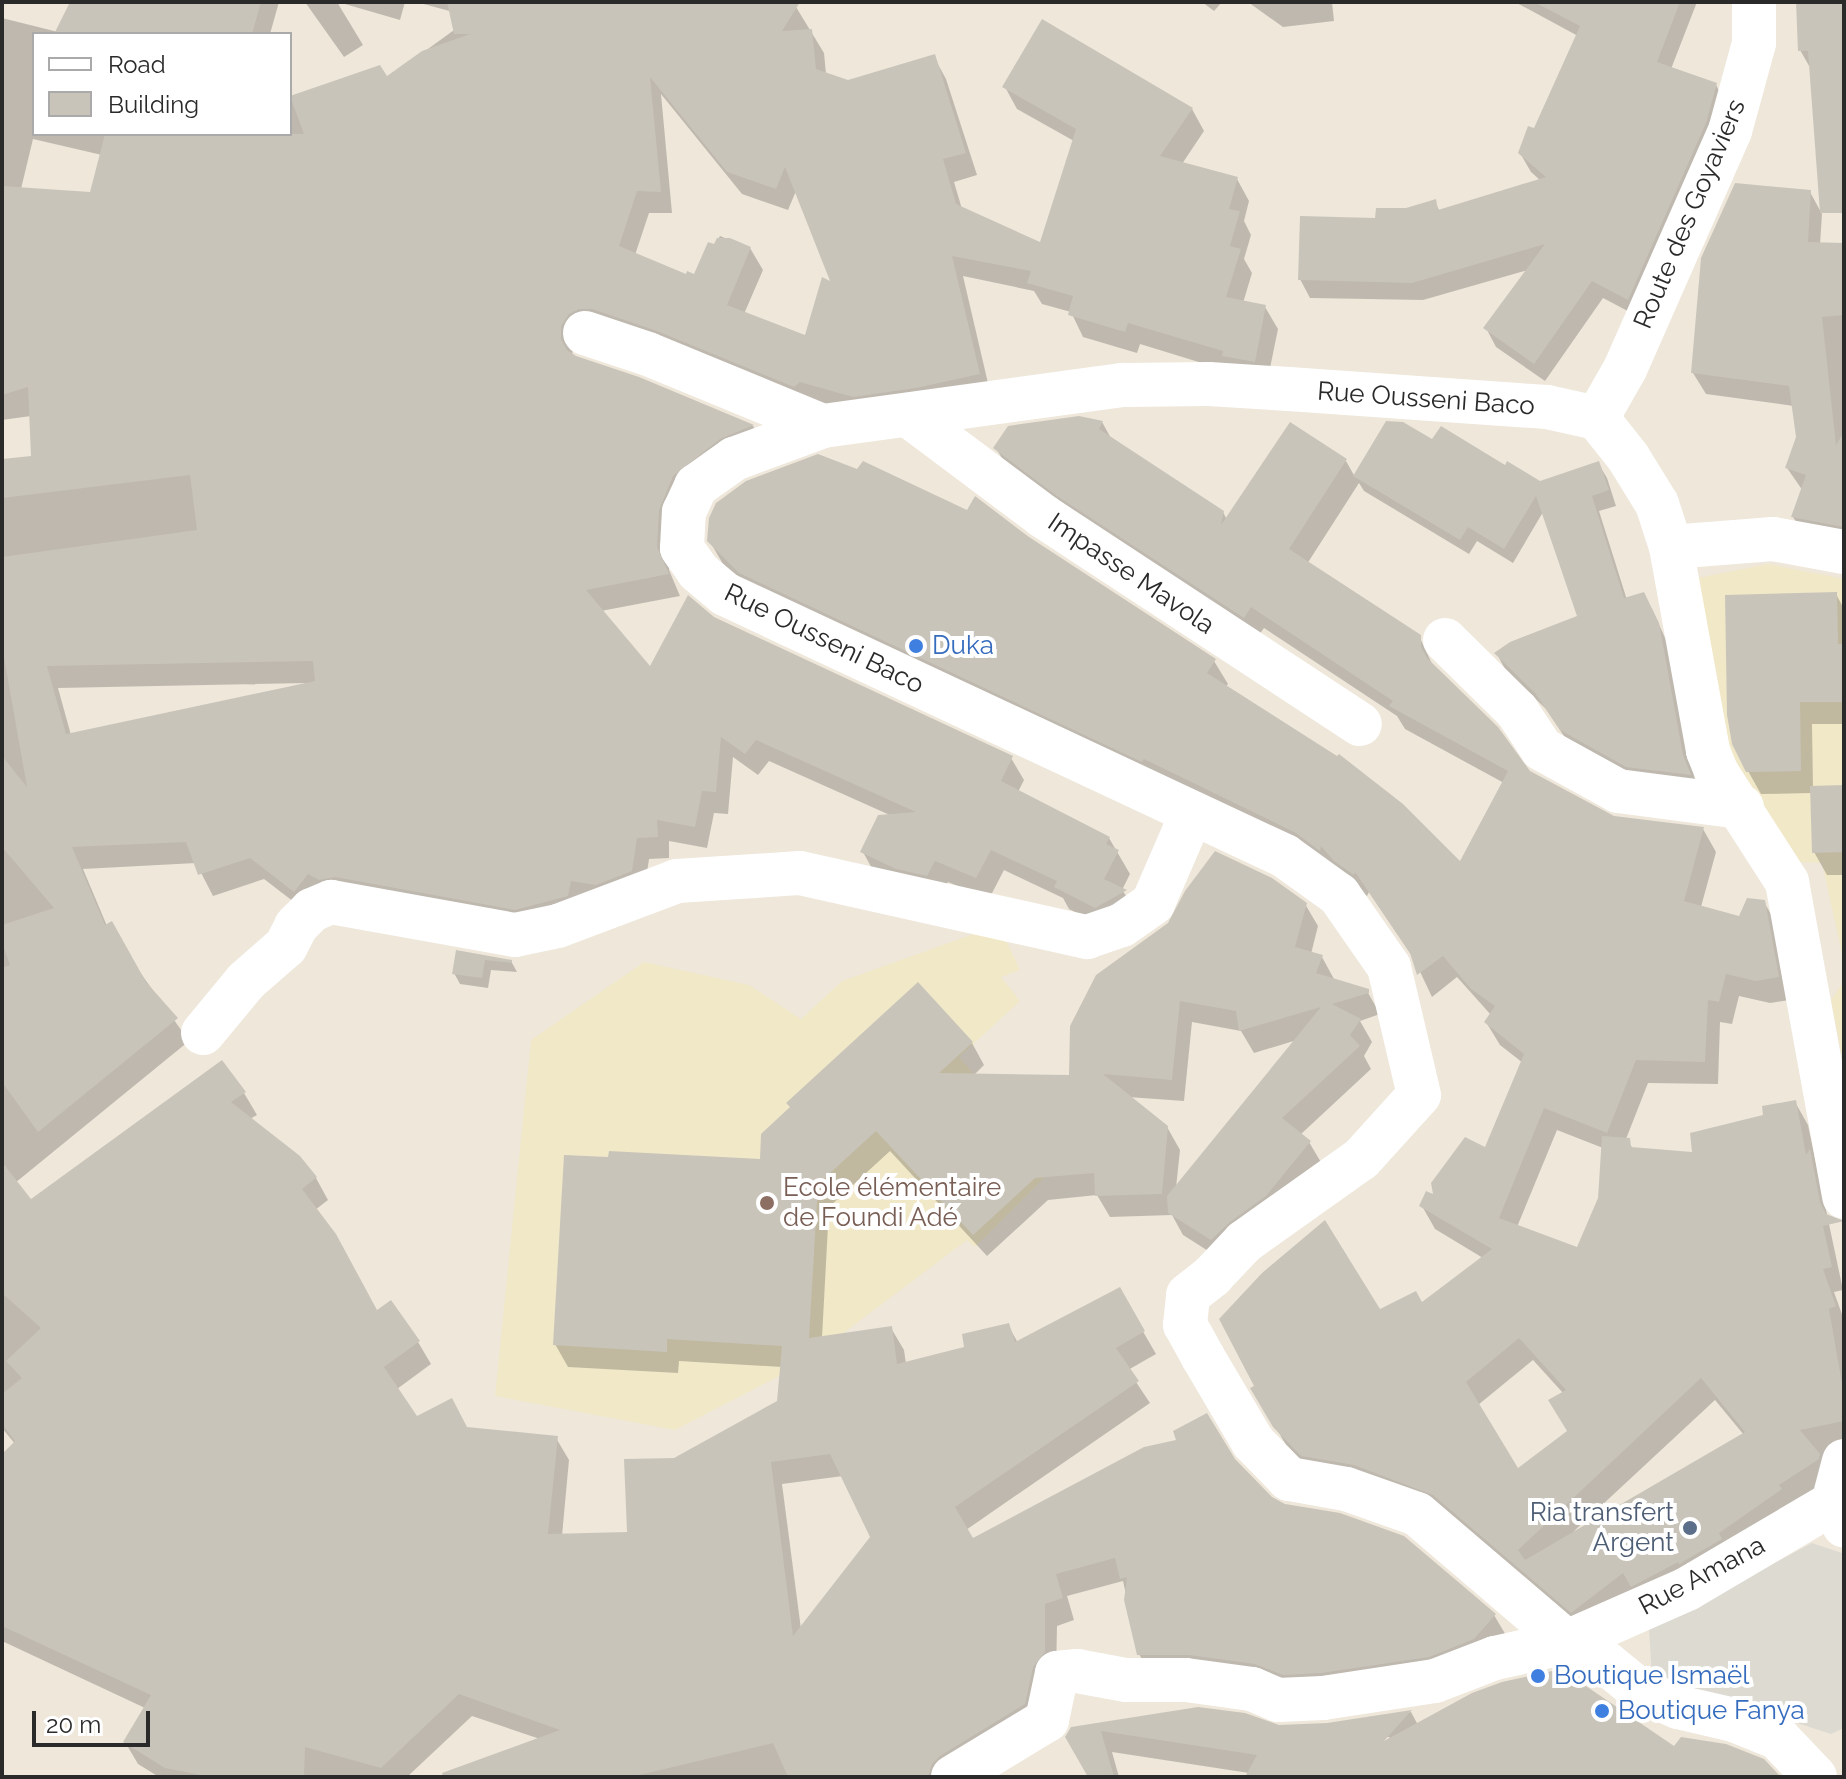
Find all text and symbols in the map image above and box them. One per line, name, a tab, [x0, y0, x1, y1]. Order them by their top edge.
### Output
legend	[32, 32, 292, 136]
text: Road	[108, 50, 166, 79]
text: Building	[108, 90, 199, 119]
street label: Route des Goyaviers	[1628, 95, 1752, 333]
street label: Rue Ousseni Baco	[1316, 376, 1536, 422]
street label: Impasse Mavola	[1042, 507, 1220, 641]
street label: Rue Ousseni Baco	[719, 577, 929, 701]
place label: Duka	[932, 630, 994, 662]
marker: Duka	[907, 637, 925, 655]
place label: Ecole élémentaire de Foundi Adé	[783, 1172, 1001, 1234]
marker: Ecole élémentaire de Foundi Adé	[758, 1194, 776, 1212]
place label: Ria transfert Argent	[1530, 1497, 1674, 1558]
marker: Ria transfert Argent	[1681, 1519, 1699, 1537]
street label: Rue Amana	[1633, 1530, 1771, 1622]
place label: Boutique Ismaël	[1554, 1660, 1749, 1692]
marker: Boutique Ismaël	[1529, 1667, 1547, 1685]
scale bar	[36, 1695, 154, 1745]
place label: Boutique Fanya	[1618, 1695, 1805, 1727]
marker: Boutique Fanya	[1593, 1702, 1611, 1720]
text: 20 m	[46, 1710, 101, 1739]

